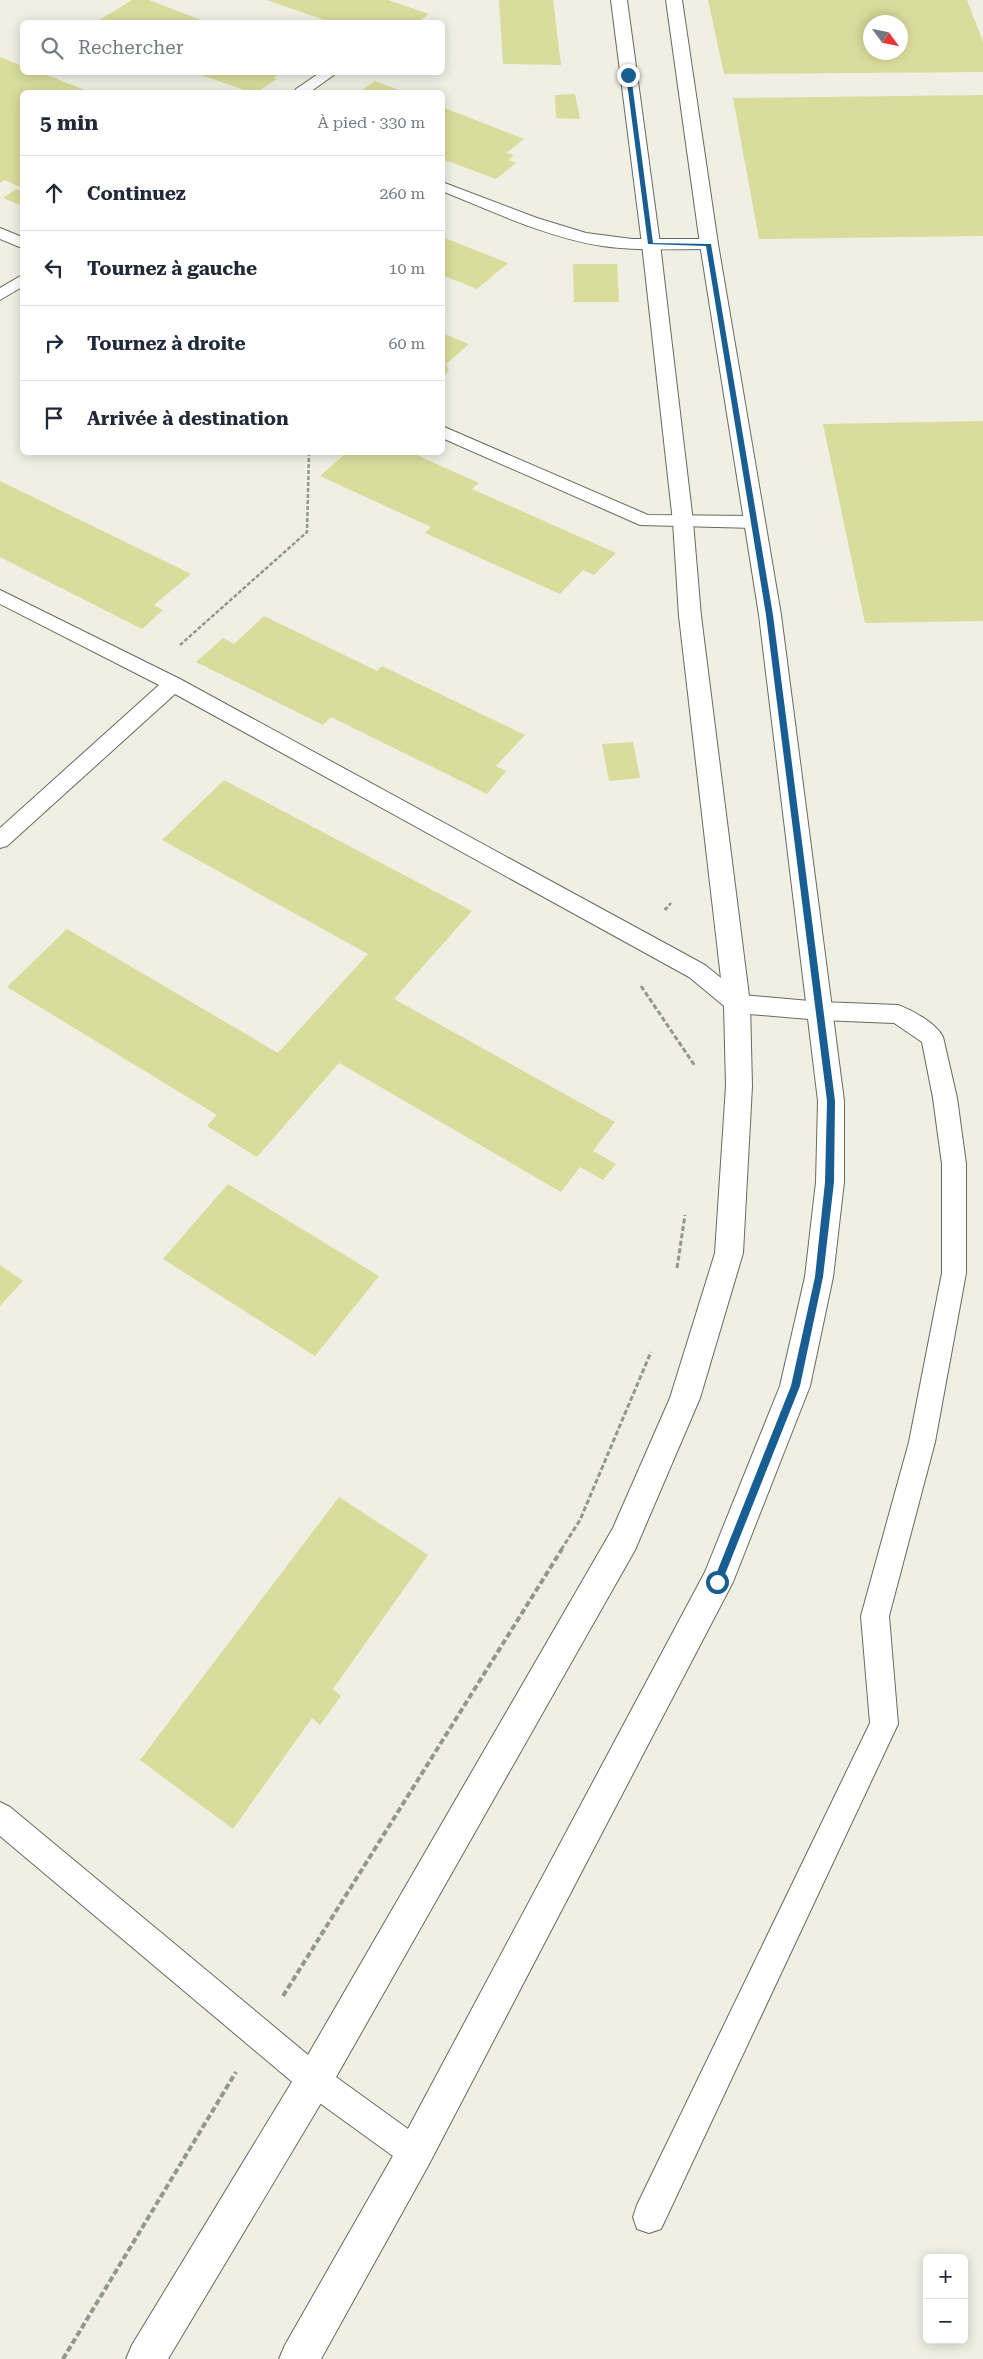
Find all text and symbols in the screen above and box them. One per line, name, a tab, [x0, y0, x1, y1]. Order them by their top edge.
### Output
north arrow	[863, 15, 908, 60]
search box	[20, 20, 445, 75]
icon: search	[38, 34, 66, 62]
text: Rechercher	[78, 36, 184, 59]
route end	[617, 64, 640, 87]
text: 5 min	[40, 111, 98, 135]
text: À pied · 330 m	[317, 113, 425, 132]
icon: ahead	[40, 179, 68, 207]
text: Continuez	[87, 182, 186, 205]
text: 260 m	[379, 184, 425, 203]
icon: left	[40, 254, 68, 282]
text: Tournez à gauche	[87, 257, 257, 280]
text: 10 m	[388, 259, 425, 278]
icon: right	[40, 329, 68, 357]
text: Tournez à droite	[87, 332, 246, 355]
text: 60 m	[388, 334, 425, 353]
icon: arrive	[40, 404, 68, 432]
text: Arrivée à destination	[87, 407, 289, 430]
route start	[706, 1571, 729, 1594]
map controls	[923, 2254, 968, 2344]
button: +	[923, 2254, 968, 2299]
button: −	[923, 2299, 968, 2344]

